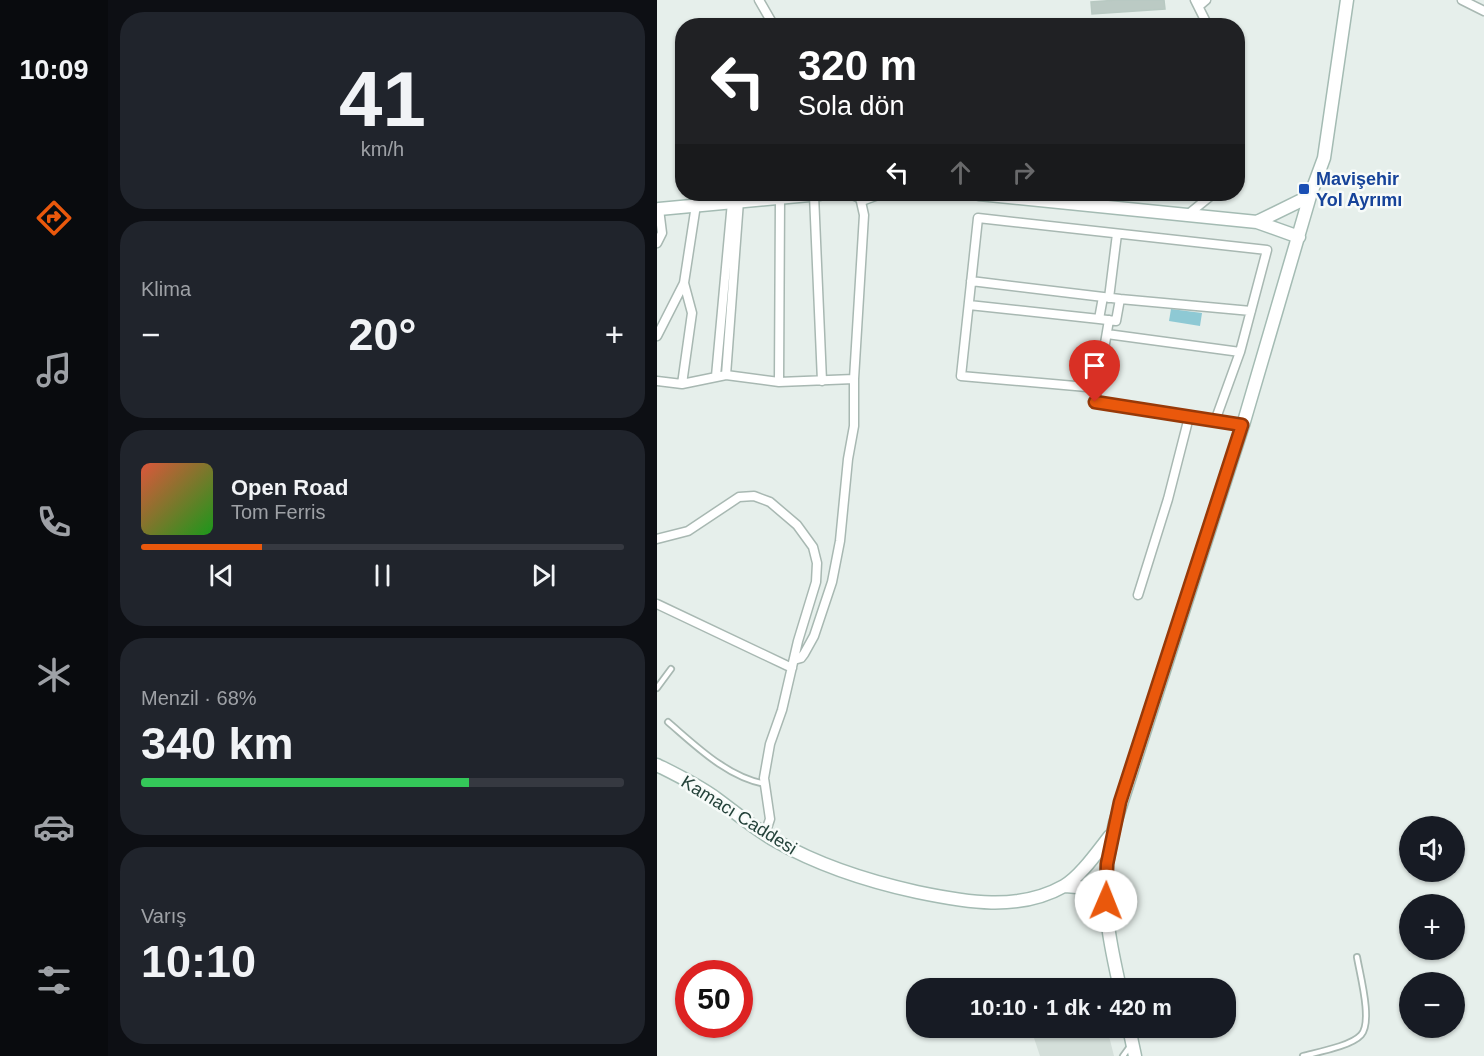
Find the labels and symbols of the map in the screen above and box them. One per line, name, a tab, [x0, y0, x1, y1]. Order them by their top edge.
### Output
place label: Mavişehir Yol Ayrımı	[1316, 169, 1402, 210]
marker: Mavişehir Yol Ayrımı	[1297, 182, 1311, 196]
pin	[1069, 340, 1120, 402]
street label: Kamacı Caddesi	[678, 772, 800, 858]
position arrow	[1074, 869, 1138, 933]
speed limit sign: 50	[675, 960, 753, 1038]

